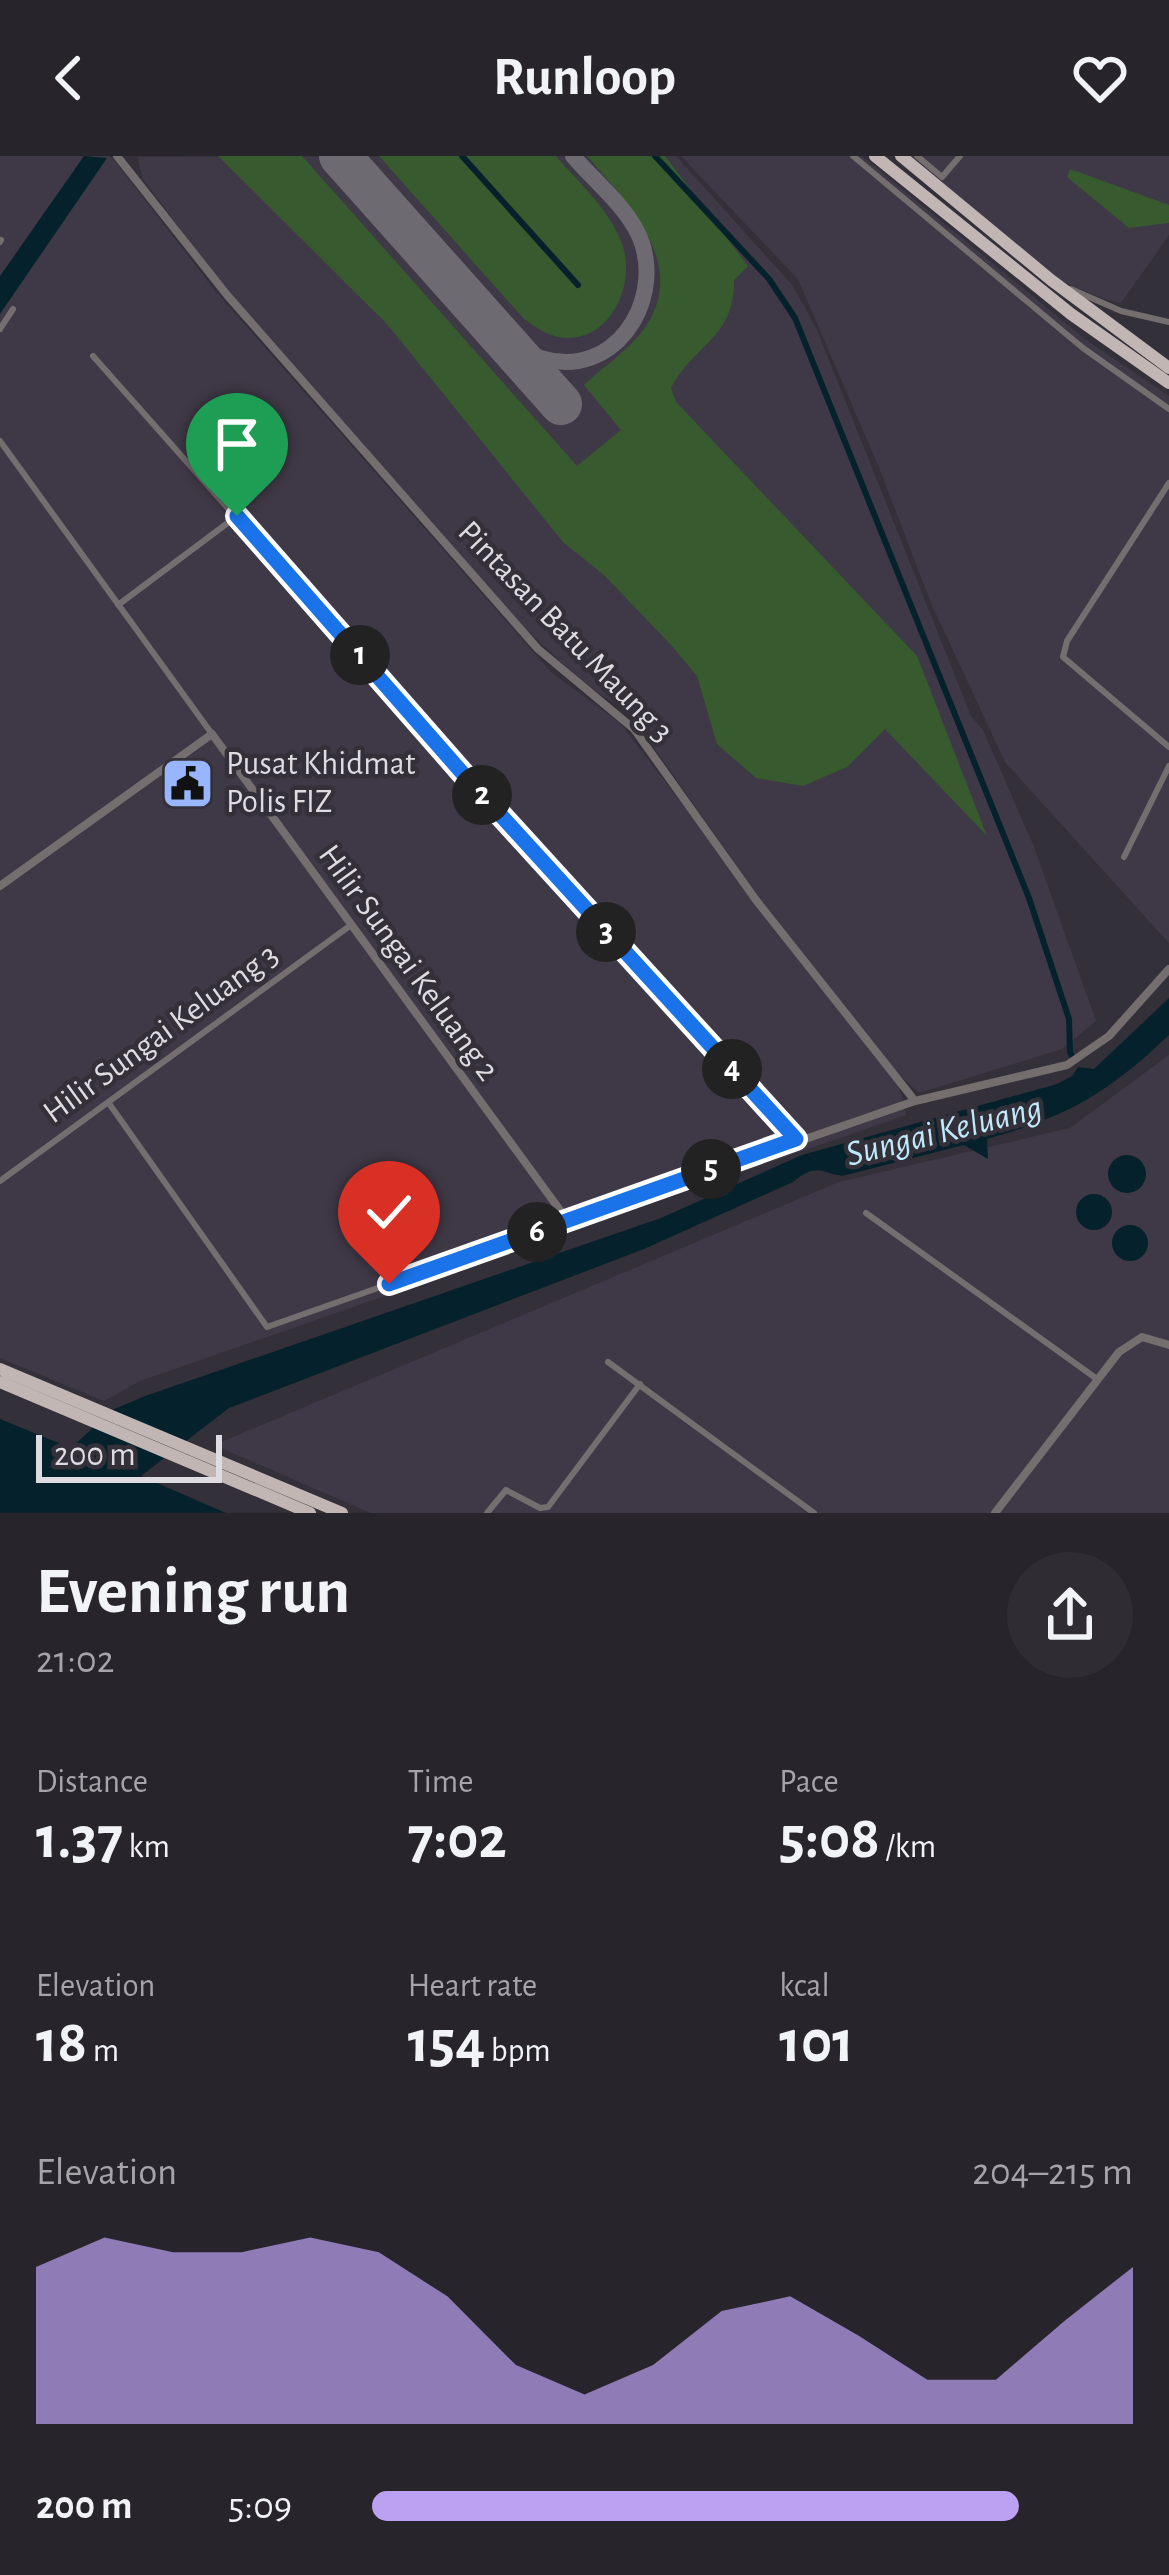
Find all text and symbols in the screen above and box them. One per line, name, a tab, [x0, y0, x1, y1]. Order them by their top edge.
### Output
icon: back	[36, 45, 102, 111]
icon: heart	[1067, 45, 1133, 111]
text: Runloop	[493, 51, 676, 105]
pin	[186, 393, 288, 516]
icon: arrive	[204, 411, 270, 477]
street label: Pintasan Batu Maung 3	[451, 515, 679, 749]
pin: 1	[330, 625, 390, 685]
text: 1	[354, 638, 366, 671]
place label: Pusat Khidmat Polis FIZ	[226, 748, 416, 819]
public building icon: Pusat Khidmat Polis FIZ	[159, 755, 215, 811]
pin: 2	[452, 765, 512, 825]
text: 2	[474, 778, 490, 811]
street label: Hilir Sungai Keluang 2	[312, 839, 504, 1087]
pin: 3	[576, 902, 636, 962]
text: 3	[599, 915, 613, 948]
street label: Hilir Sungai Keluang 3	[38, 938, 284, 1130]
pin: 4	[702, 1039, 762, 1099]
text: 4	[724, 1052, 740, 1085]
water label: Sungai Keluang	[842, 1089, 1046, 1173]
pin: 5	[681, 1139, 741, 1199]
text: 5	[704, 1152, 718, 1185]
pin	[338, 1161, 440, 1284]
icon: check	[356, 1179, 422, 1245]
pin: 6	[507, 1202, 567, 1262]
text: 6	[529, 1215, 545, 1248]
scale bar	[36, 1429, 222, 1482]
text: 200 m	[54, 1439, 136, 1472]
button: share	[1007, 1552, 1133, 1678]
text: Evening run	[36, 1559, 350, 1625]
text: 21:02	[36, 1641, 114, 1680]
text: Distance	[36, 1766, 148, 1799]
text: Time	[408, 1766, 473, 1799]
text: Pace	[779, 1766, 839, 1799]
text: 1.37	[36, 1809, 123, 1869]
text: 7:02	[408, 1809, 507, 1869]
text: 5:08	[779, 1809, 880, 1869]
text: km	[123, 1831, 170, 1864]
text: /km	[880, 1831, 936, 1864]
text: Elevation	[36, 1970, 155, 2003]
text: Heart rate	[408, 1970, 537, 2003]
text: kcal	[779, 1970, 830, 2003]
text: 18	[36, 2013, 87, 2073]
text: 154	[408, 2013, 485, 2073]
text: 101	[779, 2013, 854, 2073]
text: m	[87, 2035, 119, 2068]
text: bpm	[485, 2035, 551, 2068]
text: Elevation	[36, 2153, 177, 2192]
text: 204–215 m	[972, 2153, 1133, 2192]
text: 200 m	[36, 2487, 132, 2526]
text: 5:09	[228, 2487, 292, 2526]

